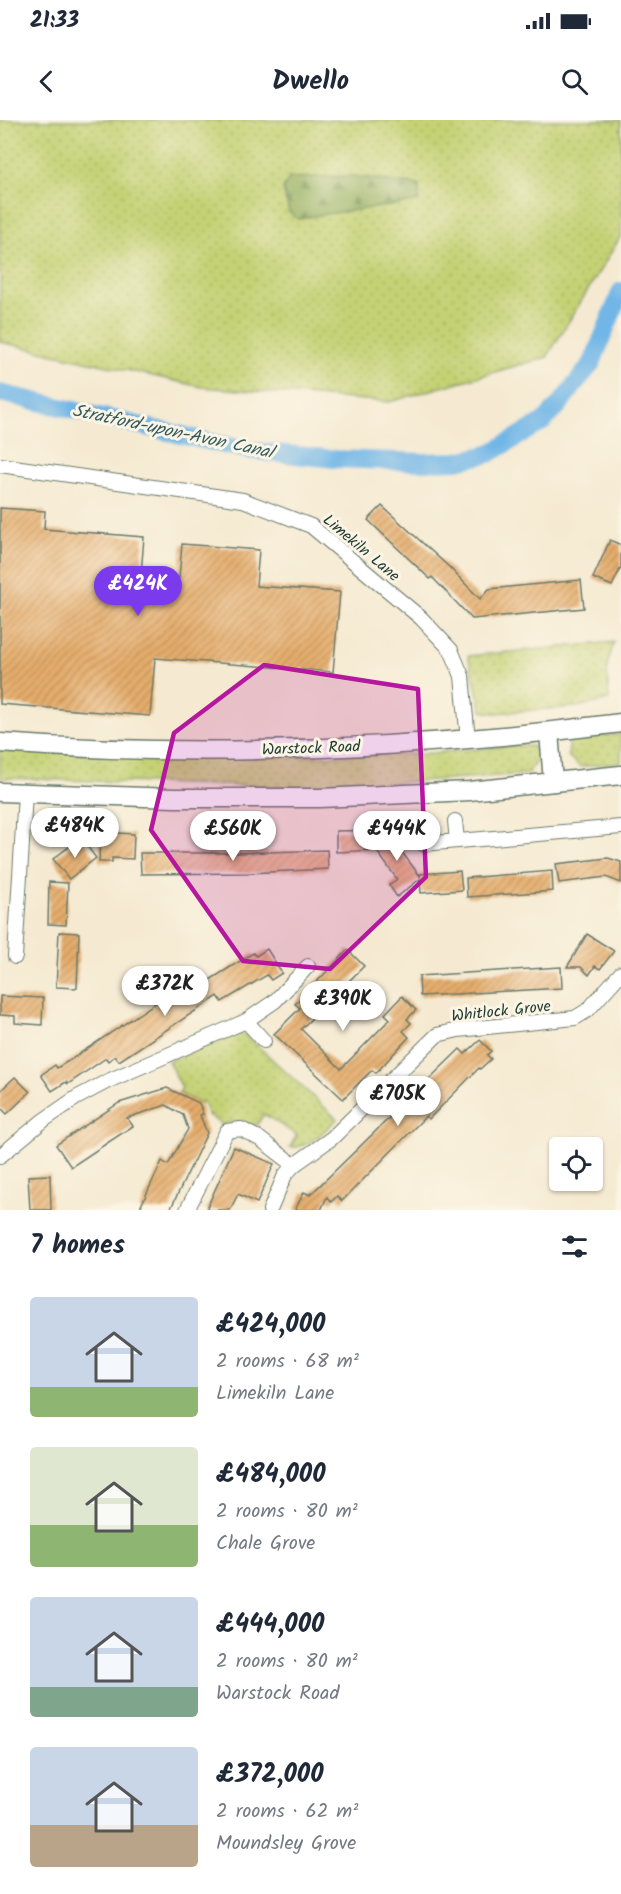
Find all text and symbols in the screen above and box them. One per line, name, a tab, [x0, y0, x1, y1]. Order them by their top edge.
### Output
text: 21:33	[30, 4, 79, 39]
text: Dwello	[272, 60, 349, 103]
icon: back	[30, 65, 63, 98]
icon: search	[558, 65, 591, 98]
water label: Stratford-upon-Avon Canal	[70, 397, 279, 469]
street label: Limekiln Lane	[317, 508, 405, 588]
pin: £424K	[96, 566, 180, 617]
text: £424K	[108, 569, 168, 601]
street label: Warstock Road	[261, 734, 362, 763]
pin: £484K	[33, 808, 117, 859]
text: £484K	[45, 811, 105, 843]
pin: £560K	[191, 811, 275, 862]
pin: £444K	[355, 811, 439, 862]
text: £560K	[204, 814, 262, 846]
text: £444K	[367, 814, 427, 846]
pin: £372K	[123, 966, 207, 1017]
text: £372K	[136, 969, 194, 1001]
pin: £390K	[301, 981, 385, 1032]
text: £390K	[314, 984, 372, 1016]
street label: Whitlock Grove	[450, 994, 552, 1029]
pin: £705K	[356, 1076, 440, 1127]
text: £705K	[370, 1079, 426, 1111]
map controls	[549, 1137, 603, 1191]
button: locate	[549, 1137, 603, 1191]
text: 7 homes	[30, 1225, 125, 1267]
icon: filters	[558, 1230, 591, 1263]
text: £424,000	[216, 1304, 325, 1346]
icon: home	[78, 1321, 150, 1393]
text: 2 rooms · 68 m²	[216, 1346, 359, 1378]
text: Limekiln Lane	[216, 1378, 334, 1410]
text: £484,000	[216, 1454, 326, 1496]
icon: home	[78, 1471, 150, 1543]
text: 2 rooms · 80 m²	[216, 1496, 358, 1528]
text: Chale Grove	[216, 1528, 315, 1560]
text: £444,000	[216, 1604, 324, 1646]
icon: home	[78, 1621, 150, 1693]
text: 2 rooms · 80 m²	[216, 1646, 358, 1678]
text: Warstock Road	[216, 1678, 339, 1710]
text: £372,000	[216, 1754, 324, 1796]
icon: home	[78, 1771, 150, 1843]
text: 2 rooms · 62 m²	[216, 1796, 358, 1828]
text: Moundsley Grove	[216, 1828, 356, 1860]

